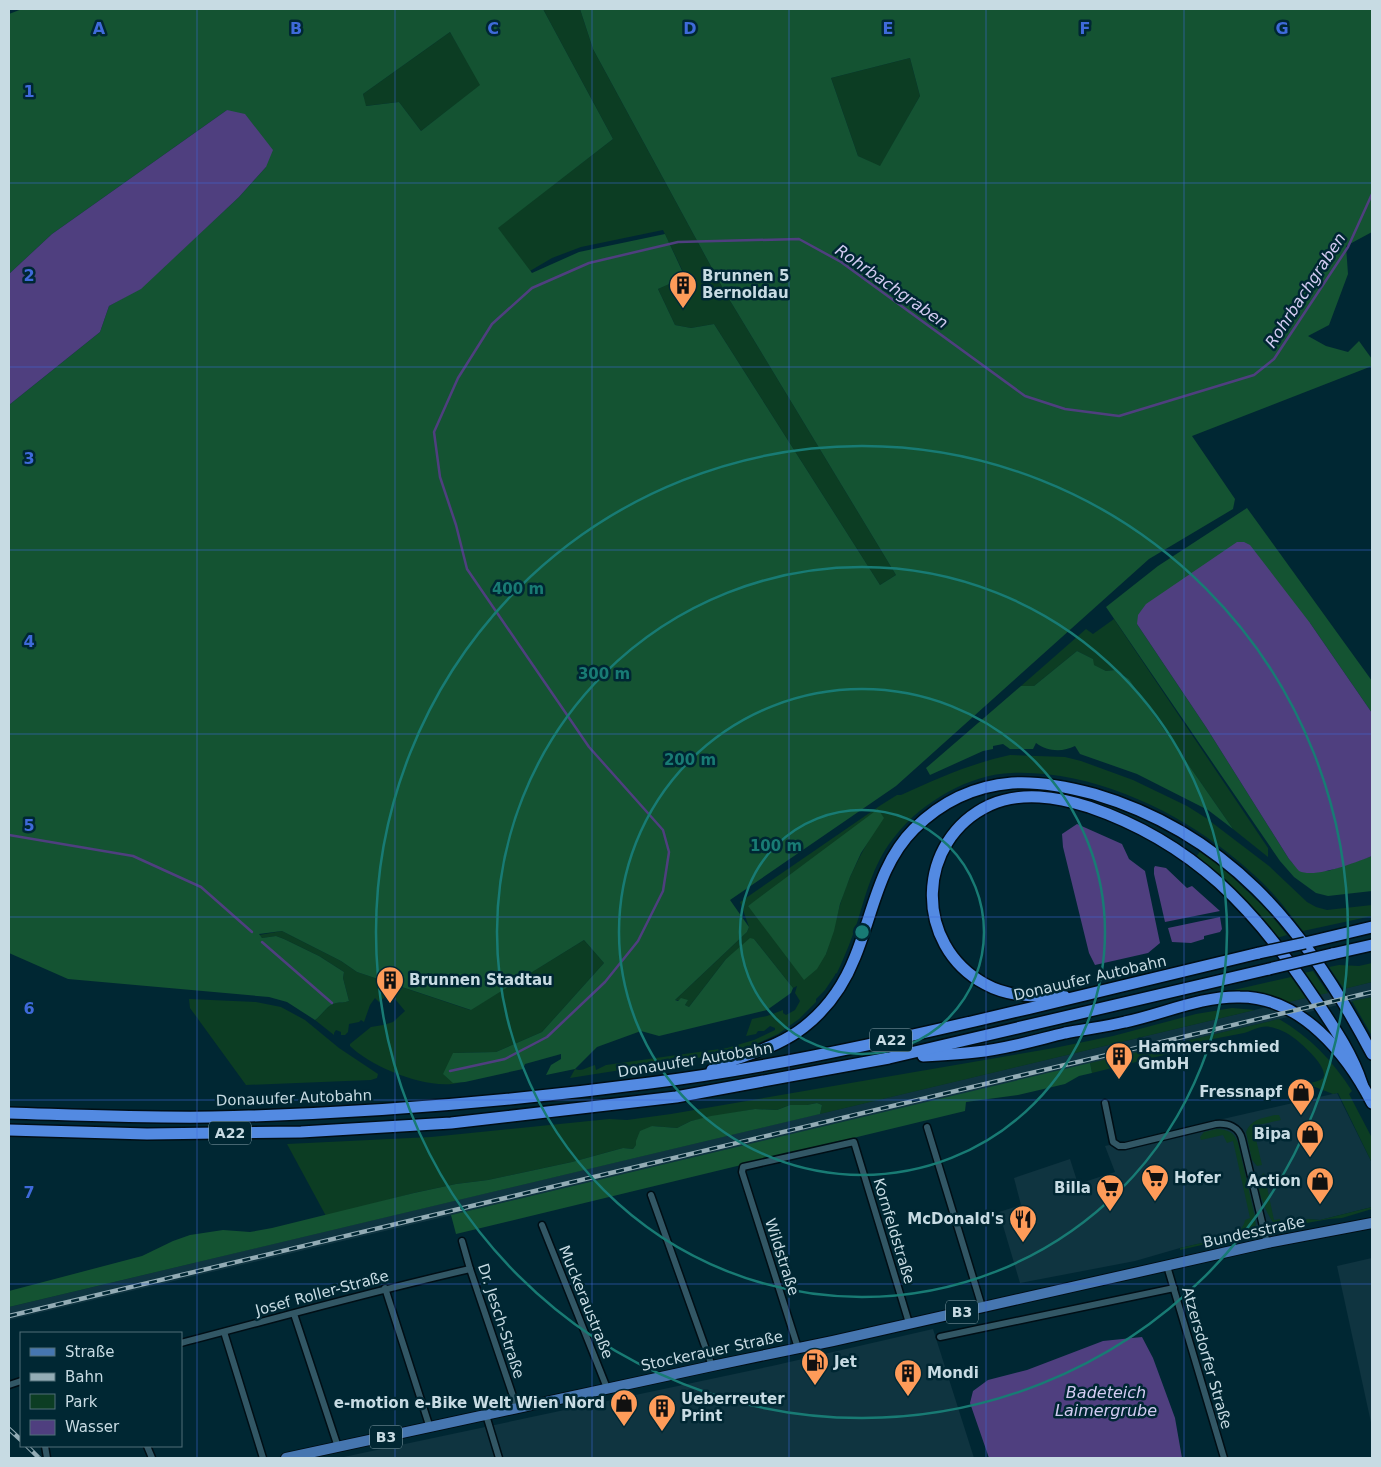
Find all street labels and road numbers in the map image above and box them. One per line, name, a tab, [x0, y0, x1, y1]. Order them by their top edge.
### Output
street label: Donauufer Autobahn	[1012, 952, 1168, 1004]
road number: A22	[870, 1028, 912, 1052]
street label: Donauufer Autobahn	[616, 1039, 774, 1081]
street label: Donauufer Autobahn	[216, 1086, 372, 1110]
road number: A22	[209, 1122, 251, 1144]
street label: Kornfeldstraße	[869, 1176, 919, 1286]
street label: Bundesstraße	[1201, 1212, 1307, 1252]
street label: Wildstraße	[761, 1216, 803, 1298]
street label: Muckeraustraße	[555, 1243, 617, 1361]
street label: Dr. Jesch-Straße	[474, 1261, 528, 1381]
street label: Josef Roller-Straße	[252, 1267, 391, 1320]
street label: Atzersdorfer Straße	[1178, 1285, 1236, 1431]
road number: B3	[946, 1300, 978, 1324]
street label: Stockerauer Straße	[639, 1327, 785, 1375]
road number: B3	[370, 1425, 402, 1448]

